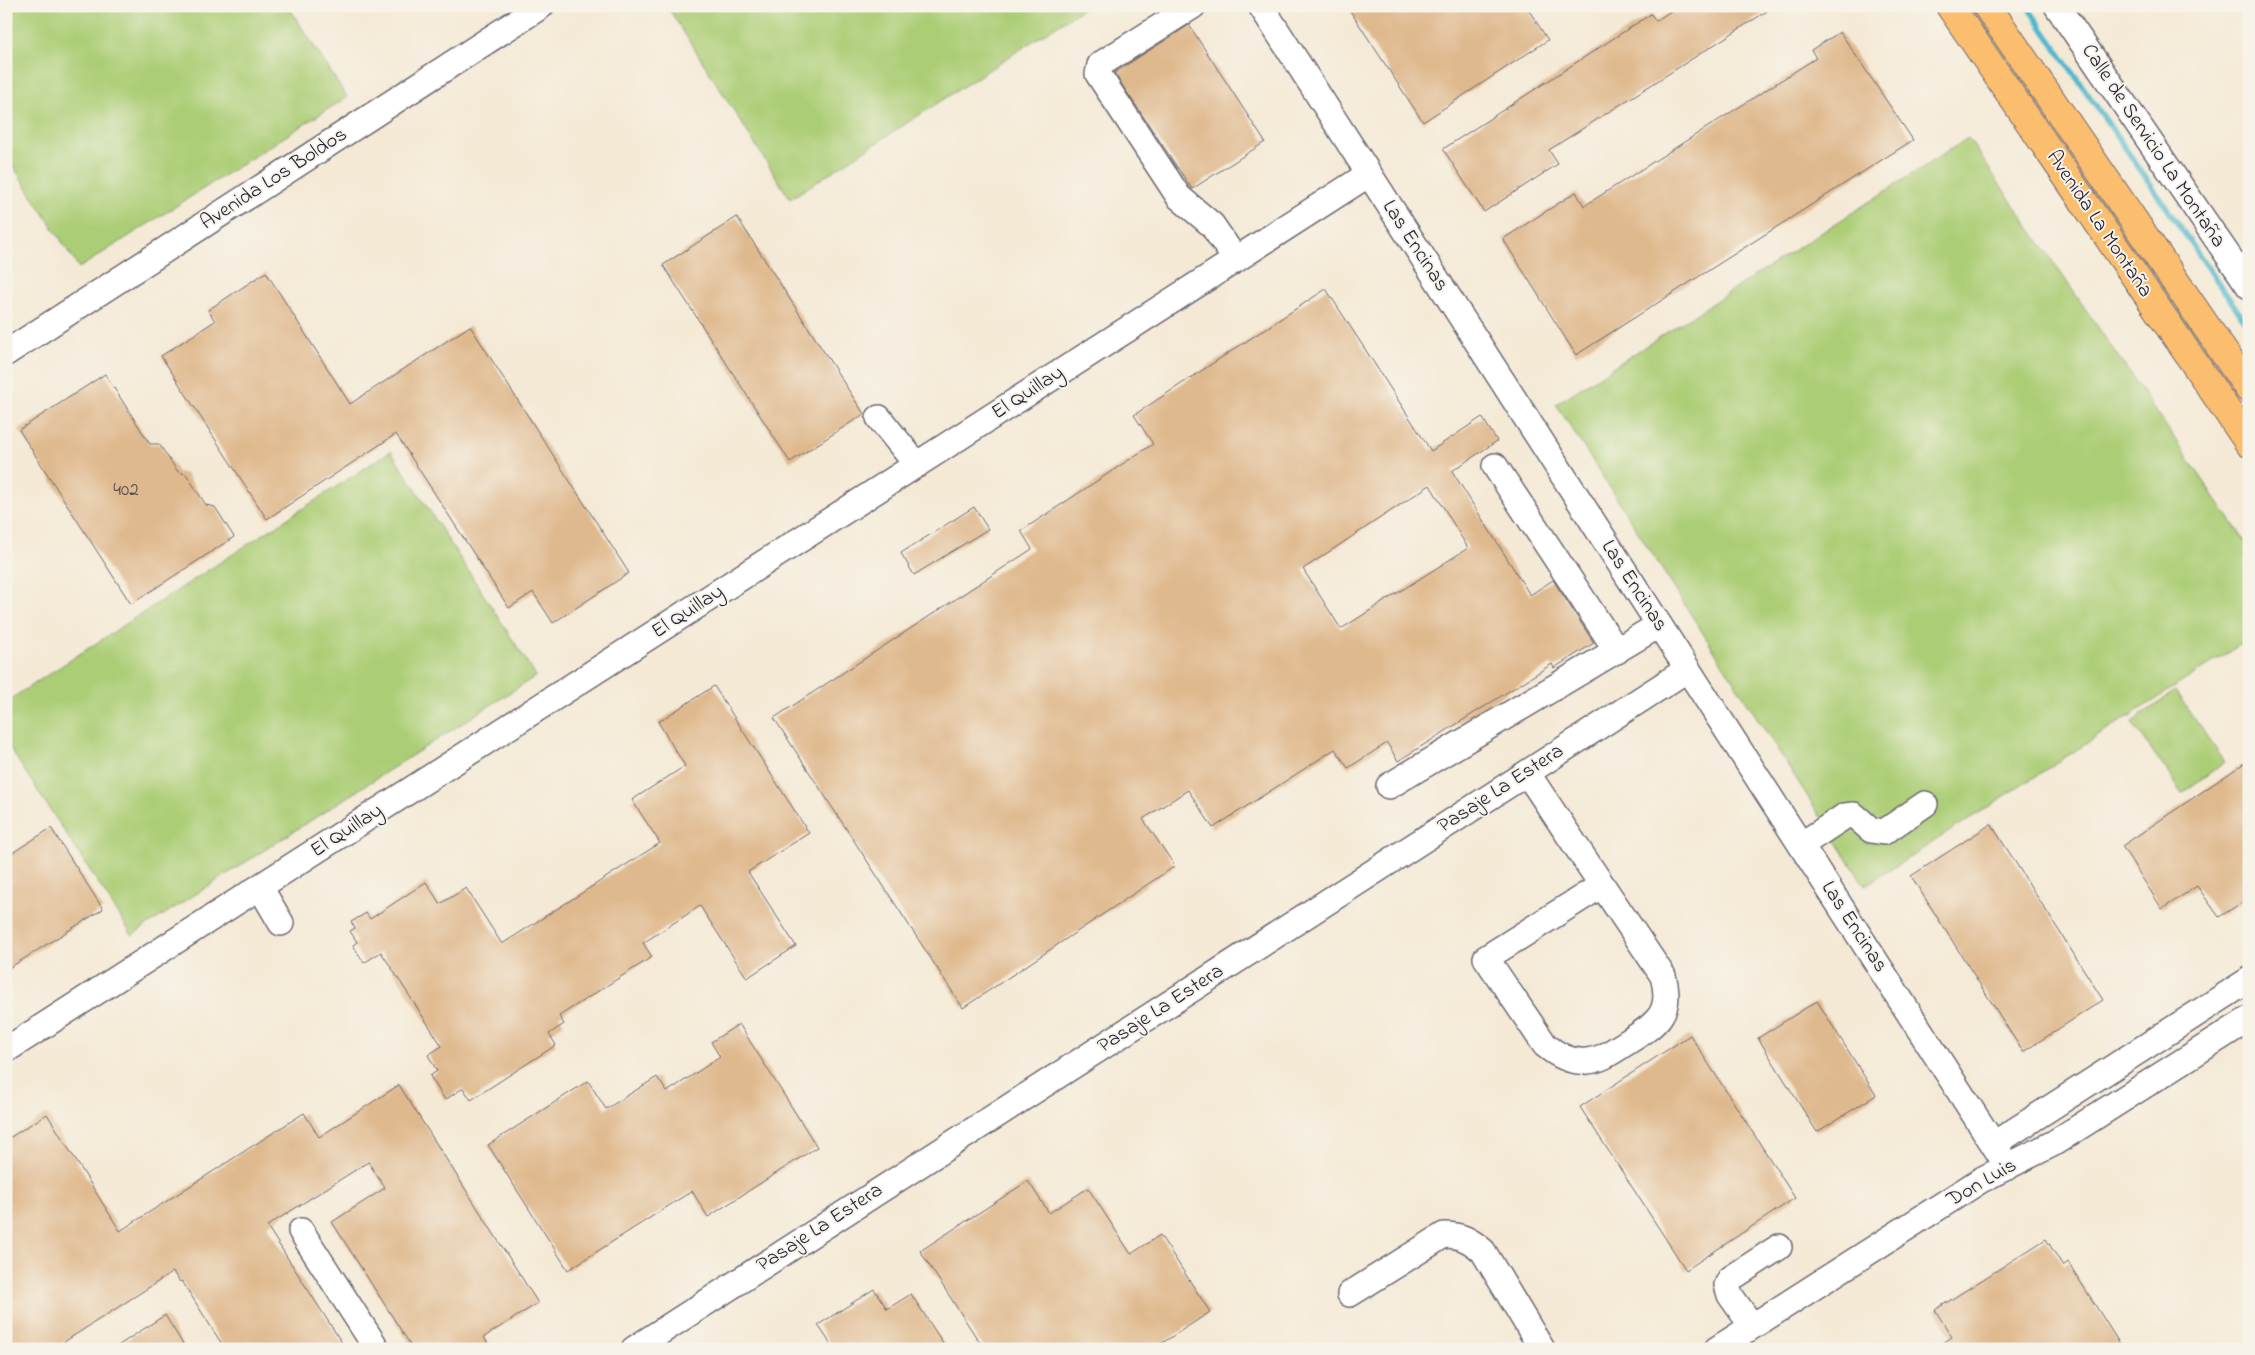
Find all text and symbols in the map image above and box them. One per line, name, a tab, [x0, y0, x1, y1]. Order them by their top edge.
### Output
street label: Calle de Servicio La Montaña	[2073, 38, 2233, 254]
street label: Avenida Los Boldos	[195, 120, 353, 238]
street label: Avenida La Montaña	[2038, 144, 2160, 304]
street label: Las Encinas	[1374, 194, 1456, 298]
street label: El Quillay	[986, 358, 1071, 429]
house number: 402	[113, 477, 139, 504]
street label: Las Encinas	[1593, 534, 1675, 638]
street label: El Quillay	[646, 577, 731, 648]
street label: Pasaje La Estera	[1432, 737, 1570, 841]
street label: El Quillay	[305, 796, 390, 867]
street label: Las Encinas	[1813, 875, 1895, 979]
street label: Pasaje La Estera	[1092, 957, 1230, 1061]
street label: Don Luis	[1941, 1151, 2022, 1216]
street label: Pasaje La Estera	[751, 1176, 889, 1280]

